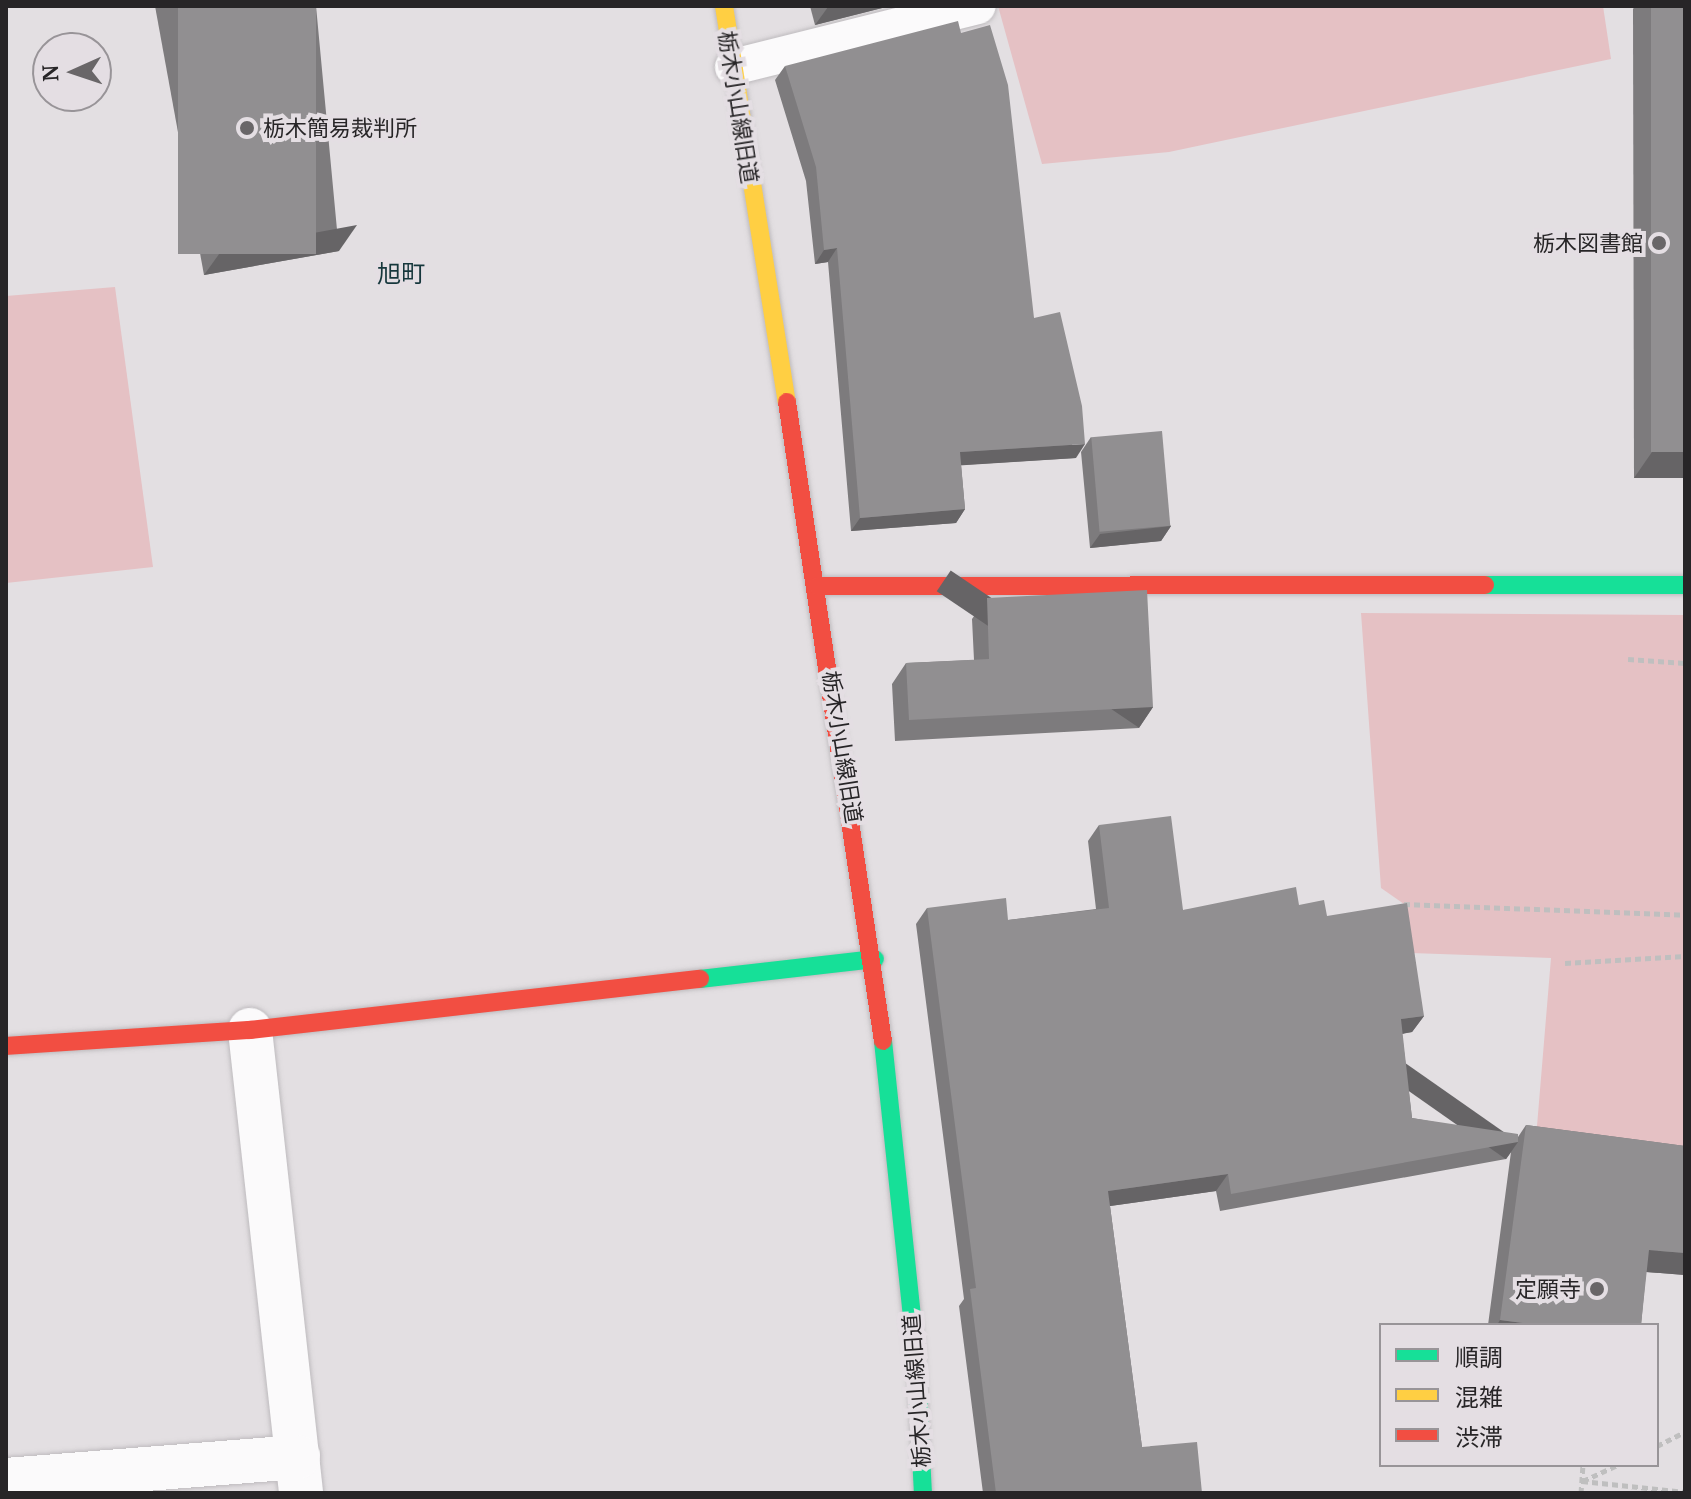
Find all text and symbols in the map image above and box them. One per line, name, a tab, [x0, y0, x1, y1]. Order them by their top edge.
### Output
street label: 栃木小山線旧道	[714, 29, 764, 185]
north arrow	[32, 32, 112, 112]
text: N	[35, 64, 64, 82]
place label: 栃木簡易裁判所	[263, 115, 417, 141]
marker: 栃木簡易裁判所	[238, 119, 256, 137]
place label: 栃木図書館	[1533, 230, 1643, 256]
marker: 栃木図書館	[1650, 234, 1668, 252]
district label: 旭町	[377, 260, 425, 288]
street label: 栃木小山線旧道	[818, 669, 868, 825]
place label: 定願寺	[1515, 1276, 1581, 1302]
marker: 定願寺	[1588, 1280, 1606, 1298]
street label: 栃木小山線旧道	[897, 1313, 935, 1469]
legend	[1379, 1323, 1659, 1467]
text: 順調	[1455, 1341, 1503, 1373]
text: 混雑	[1455, 1381, 1503, 1413]
text: 渋滞	[1455, 1421, 1503, 1453]

